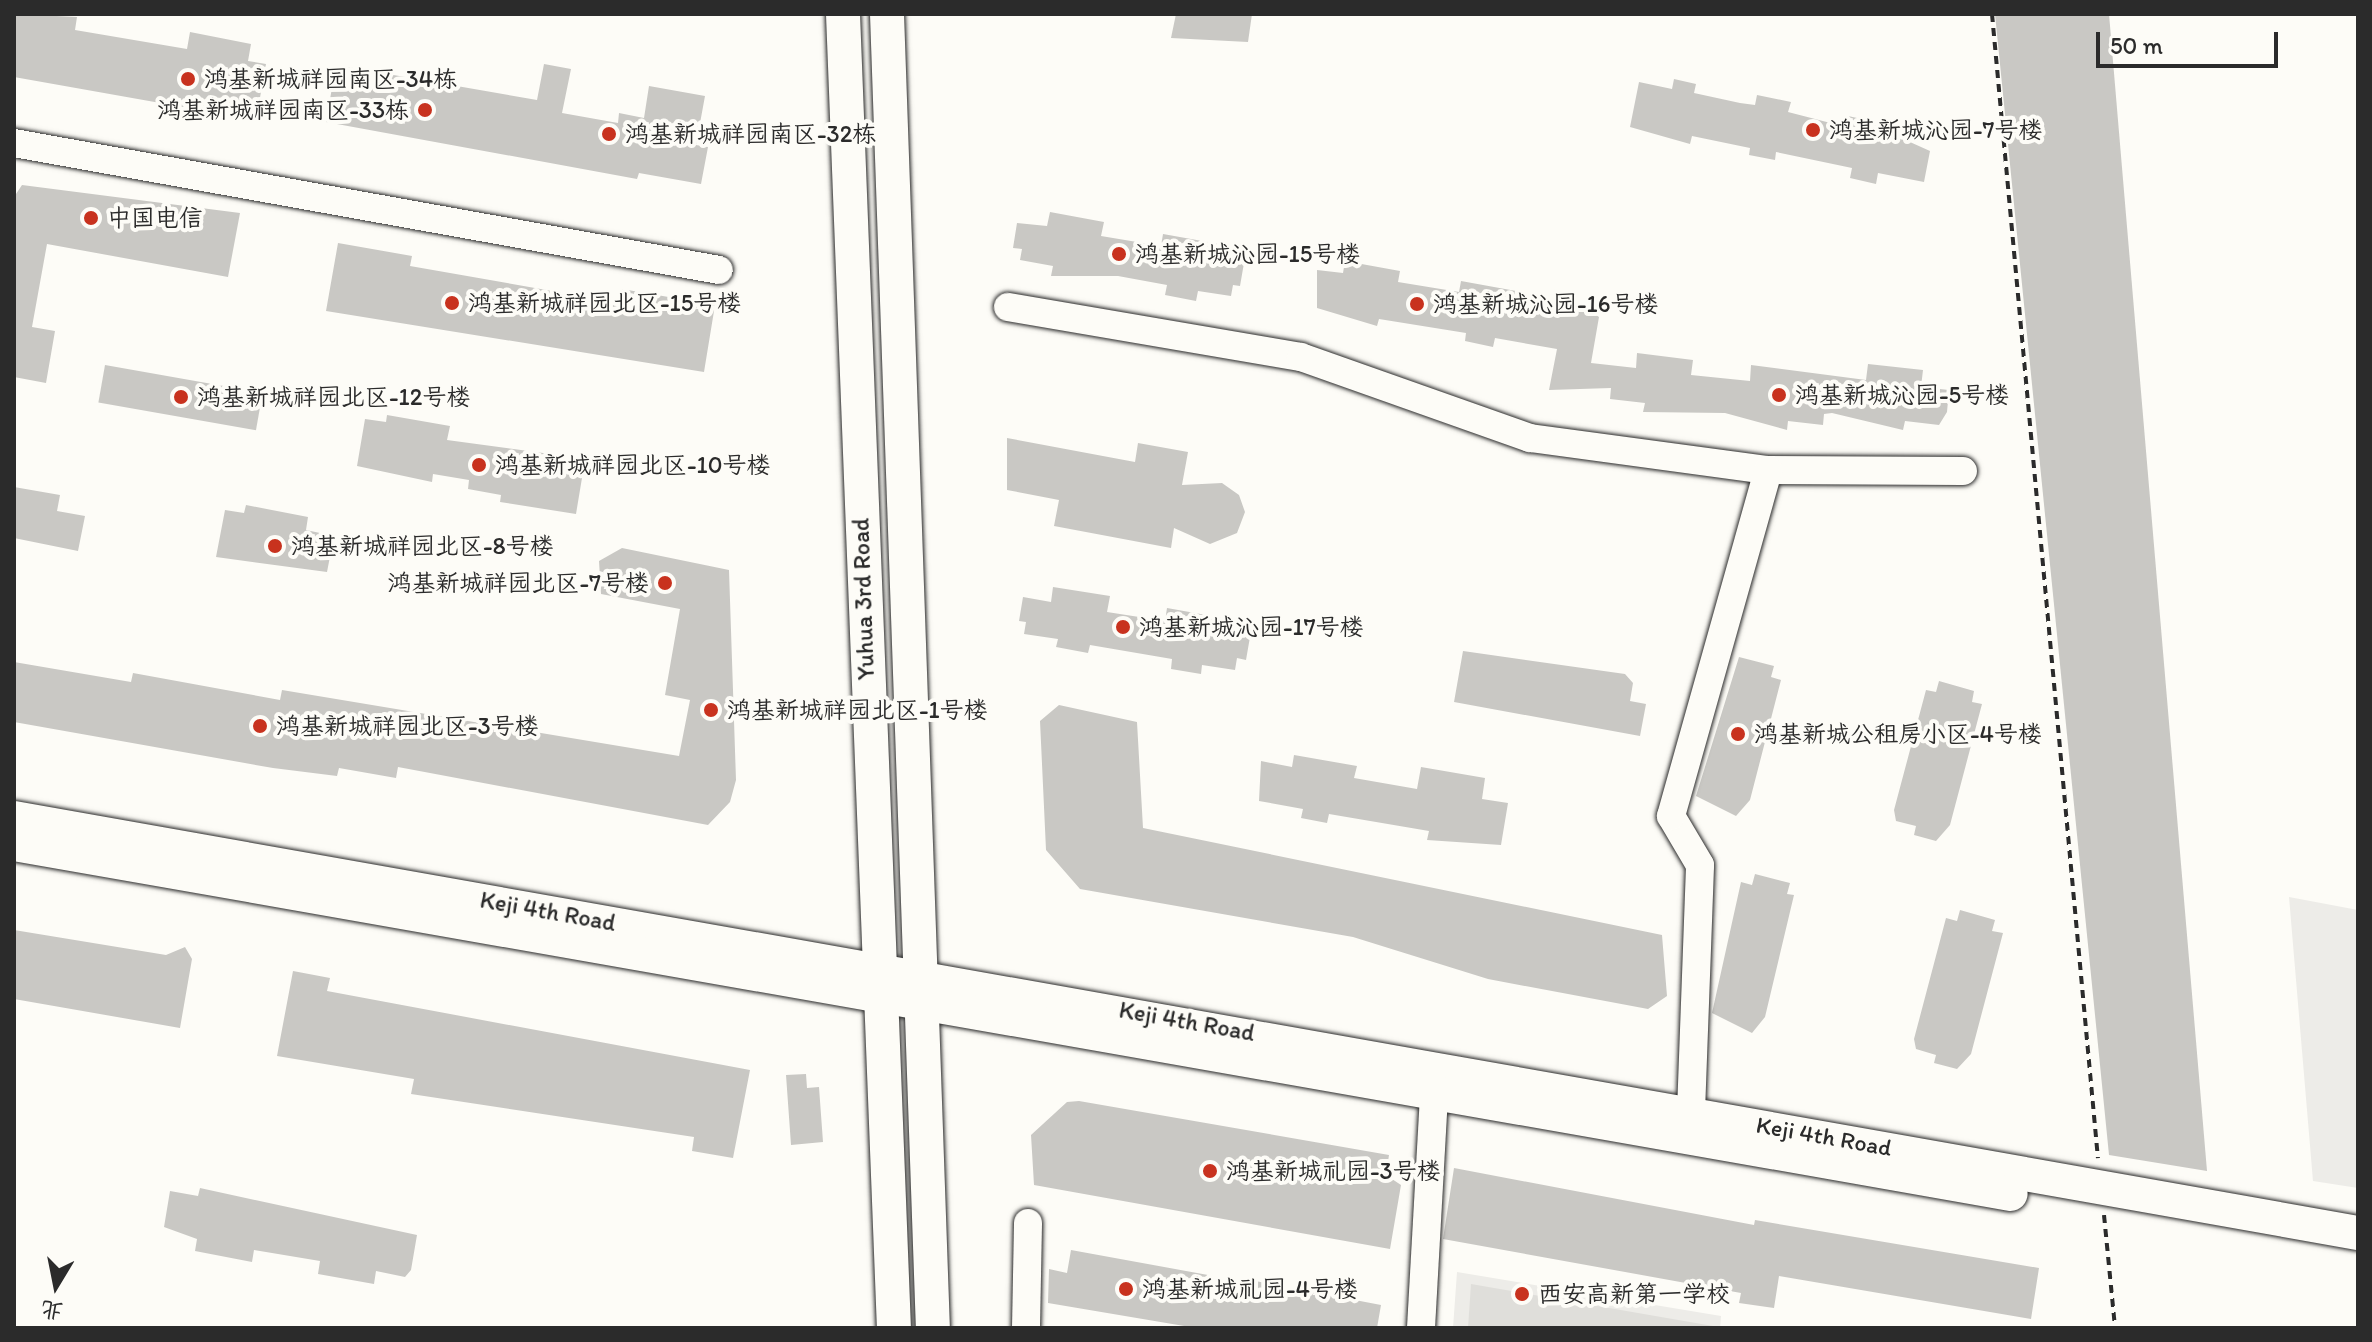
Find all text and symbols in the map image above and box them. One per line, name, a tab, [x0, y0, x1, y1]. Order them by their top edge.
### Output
scale bar	[2100, 16, 2282, 66]
text: 50 m	[2110, 31, 2163, 60]
place label: 鸿基新城祥园南区-34栋	[204, 65, 457, 93]
marker: 鸿基新城祥园南区-34栋	[179, 70, 197, 88]
place label: 鸿基新城祥园南区-33栋	[157, 96, 409, 124]
marker: 鸿基新城祥园南区-33栋	[416, 101, 434, 119]
place label: 鸿基新城沁园-7号楼	[1829, 116, 2043, 144]
place label: 鸿基新城祥园南区-32栋	[625, 120, 876, 148]
marker: 鸿基新城沁园-7号楼	[1804, 121, 1822, 139]
marker: 鸿基新城祥园南区-32栋	[600, 125, 618, 143]
place label: 中国电信	[107, 204, 203, 232]
marker: 中国电信	[82, 209, 100, 227]
place label: 鸿基新城沁园-15号楼	[1135, 240, 1360, 268]
marker: 鸿基新城沁园-15号楼	[1110, 245, 1128, 263]
place label: 鸿基新城祥园北区-15号楼	[468, 289, 741, 317]
place label: 鸿基新城沁园-16号楼	[1433, 290, 1658, 318]
marker: 鸿基新城祥园北区-15号楼	[443, 294, 461, 312]
marker: 鸿基新城沁园-16号楼	[1408, 295, 1426, 313]
place label: 鸿基新城沁园-5号楼	[1795, 381, 2009, 409]
place label: 鸿基新城祥园北区-12号楼	[197, 383, 470, 411]
marker: 鸿基新城沁园-5号楼	[1770, 386, 1788, 404]
marker: 鸿基新城祥园北区-12号楼	[172, 388, 190, 406]
place label: 鸿基新城祥园北区-10号楼	[495, 451, 771, 479]
marker: 鸿基新城祥园北区-10号楼	[470, 456, 488, 474]
street label: Yuhua 3rd Road	[846, 517, 880, 681]
place label: 鸿基新城祥园北区-8号楼	[291, 532, 554, 560]
marker: 鸿基新城祥园北区-8号楼	[266, 537, 284, 555]
place label: 鸿基新城祥园北区-7号楼	[387, 569, 649, 597]
marker: 鸿基新城祥园北区-7号楼	[656, 574, 674, 592]
place label: 鸿基新城沁园-17号楼	[1139, 613, 1364, 641]
marker: 鸿基新城沁园-17号楼	[1114, 618, 1132, 636]
place label: 鸿基新城祥园北区-1号楼	[727, 696, 988, 724]
marker: 鸿基新城祥园北区-1号楼	[702, 701, 720, 719]
place label: 鸿基新城祥园北区-3号楼	[276, 712, 539, 740]
marker: 鸿基新城祥园北区-3号楼	[251, 717, 269, 735]
place label: 鸿基新城公租房小区-4号楼	[1754, 720, 2042, 748]
marker: 鸿基新城公租房小区-4号楼	[1729, 725, 1747, 743]
street label: Keji 4th Road	[478, 885, 618, 937]
street label: Keji 4th Road	[1117, 995, 1257, 1047]
street label: Keji 4th Road	[1754, 1110, 1894, 1162]
place label: 鸿基新城礼园-3号楼	[1226, 1157, 1441, 1185]
marker: 鸿基新城礼园-3号楼	[1201, 1162, 1219, 1180]
north arrow	[16, 1246, 96, 1326]
place label: 鸿基新城礼园-4号楼	[1142, 1275, 1358, 1303]
marker: 鸿基新城礼园-4号楼	[1117, 1280, 1135, 1298]
place label: 西安高新第一学校	[1538, 1280, 1730, 1308]
marker: 西安高新第一学校	[1513, 1285, 1531, 1303]
text: 北	[39, 1295, 65, 1325]

